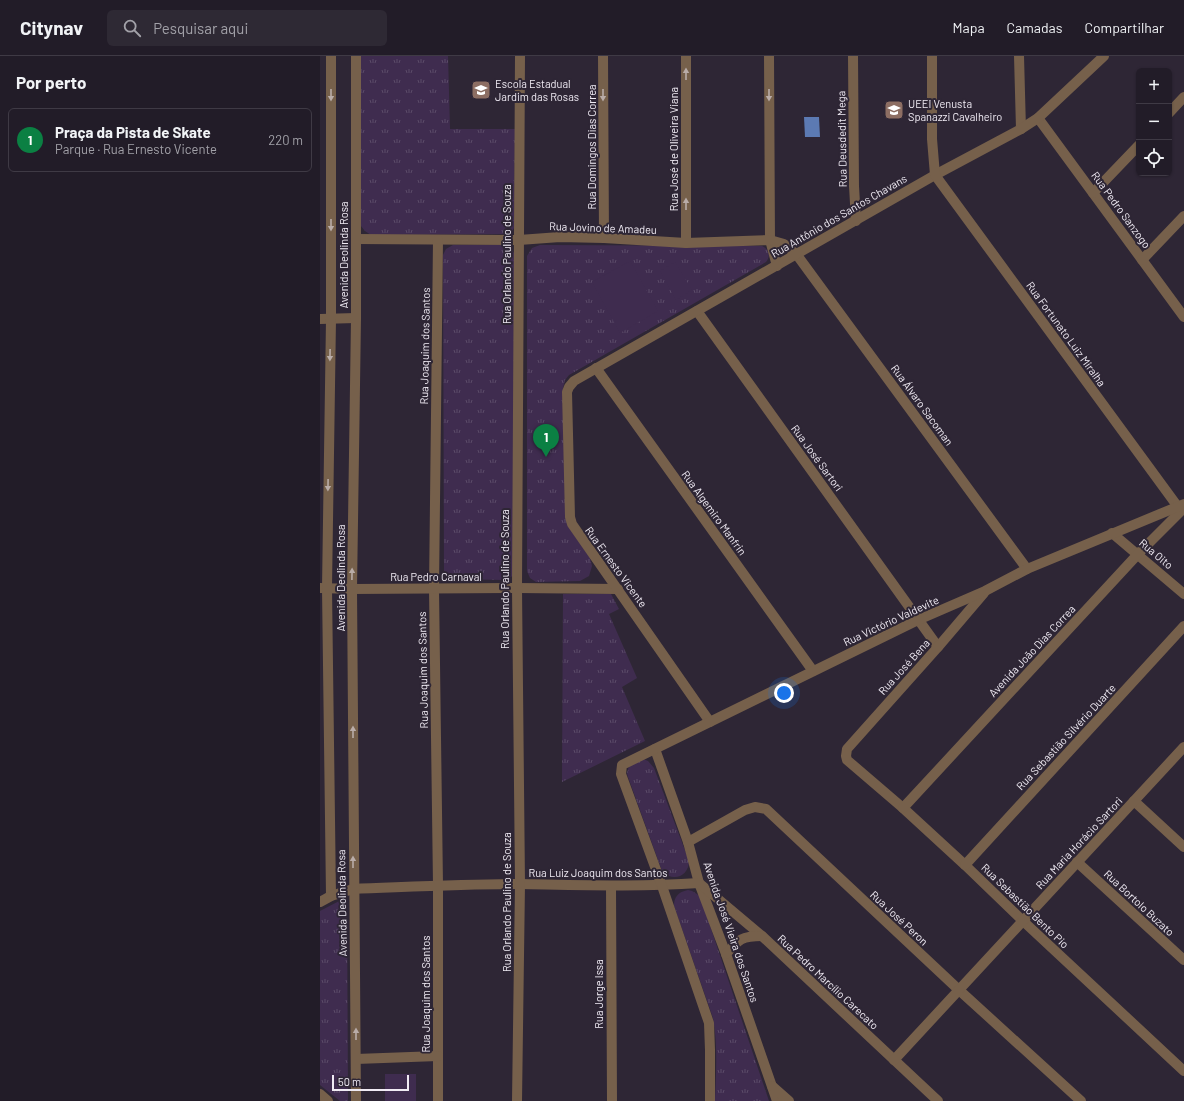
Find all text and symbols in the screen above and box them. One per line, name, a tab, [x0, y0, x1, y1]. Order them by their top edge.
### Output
search box	[107, 10, 387, 46]
text: Citynav	[20, 16, 83, 39]
icon: search	[121, 17, 143, 39]
text: Pesquisar aqui	[153, 19, 248, 37]
text: Mapa	[953, 19, 985, 36]
text: Camadas	[1007, 19, 1062, 36]
text: Compartilhar	[1084, 19, 1164, 36]
one-way arrow	[683, 67, 689, 80]
map controls	[1136, 68, 1172, 176]
button: +	[1136, 68, 1172, 104]
text: Por perto	[16, 72, 86, 92]
place label: Escola Estadual Jardim das Rosas	[495, 77, 579, 103]
school or university icon: Escola Estadual Jardim das Rosas	[470, 79, 492, 101]
street label: Rua Domingos Dias Correa	[585, 84, 598, 210]
street label: Rua José de Oliveira Viana	[667, 87, 680, 211]
one-way arrow	[328, 89, 334, 102]
one-way arrow	[600, 89, 607, 101]
one-way arrow	[766, 89, 772, 102]
street label: Rua Deusdedit Mega	[834, 91, 849, 187]
place label: UEEI Venusta Spanazzi Cavalheiro	[908, 97, 1002, 123]
school or university icon: UEEI Venusta Spanazzi Cavalheiro	[883, 99, 905, 121]
button: −	[1136, 104, 1172, 140]
text: Praça da Pista de Skate	[55, 123, 211, 141]
text: 1	[28, 132, 32, 148]
text: 220 m	[268, 132, 303, 148]
button: locate	[1136, 140, 1172, 176]
text: Parque · Rua Ernesto Vicente	[55, 141, 217, 157]
street label: Rua Pedro Sanzogo	[1089, 169, 1154, 251]
street label: Rua Antônio dos Santos Chavans	[769, 171, 909, 260]
street label: Rua Orlando Paulino de Souza	[500, 184, 513, 324]
one-way arrow	[683, 197, 689, 210]
street label: Avenida Deolinda Rosa	[337, 201, 350, 309]
one-way arrow	[328, 219, 334, 232]
street label: Rua Jovino de Amadeu	[549, 219, 657, 236]
street label: Rua Fortunato Luiz Miralha	[1024, 279, 1109, 389]
street label: Rua Joaquim dos Santos	[417, 287, 432, 405]
one-way arrow	[327, 349, 333, 362]
street label: Rua Álvaro Sacoman	[889, 362, 956, 448]
street label: Rua José Sartori	[789, 422, 846, 494]
pin: 1	[533, 424, 559, 457]
street label: Rua Algemiro Manfrin	[679, 468, 750, 558]
one-way arrow	[325, 479, 331, 492]
street label: Rua Orlando Paulino de Souza	[498, 509, 511, 649]
street label: Avenida Deolinda Rosa	[334, 524, 347, 632]
street label: Rua Ernesto Vicente	[583, 524, 650, 610]
street label: Rua Oito	[1137, 536, 1176, 571]
one-way arrow	[349, 567, 355, 580]
street label: Rua Pedro Carnaval	[390, 570, 482, 583]
street label: Rua Victório Valdevite	[841, 593, 941, 648]
street label: Avenida João Dias Correa	[986, 602, 1078, 699]
street label: Rua Joaquim dos Santos	[415, 611, 430, 729]
street label: Rua José Bena	[875, 636, 932, 697]
street label: Rua Sebastião Silvério Duarte	[1013, 681, 1118, 792]
your location	[774, 683, 794, 703]
one-way arrow	[350, 725, 356, 738]
street label: Rua Maria Horácio Sartori	[1033, 794, 1125, 891]
street label: Rua Orlando Paulino de Souza	[500, 832, 513, 972]
street label: Avenida Deolinda Rosa	[334, 849, 349, 957]
one-way arrow	[350, 855, 356, 868]
street label: Avenida José Vieira dos Santos	[701, 860, 762, 1004]
street label: Rua Sebastião Bento Pio	[979, 861, 1072, 951]
street label: Rua Luiz Joaquim dos Santos	[528, 866, 668, 879]
street label: Rua Bortolo Buzato	[1102, 867, 1177, 938]
street label: Rua José Peron	[868, 888, 931, 948]
street label: Rua Pedro Marcílio Carecato	[775, 932, 881, 1032]
street label: Rua Joaquim dos Santos	[419, 935, 432, 1053]
street label: Rua Jorge Issa	[592, 959, 605, 1029]
one-way arrow	[353, 1027, 359, 1040]
scale bar	[332, 1073, 409, 1092]
text: 50 m	[338, 1075, 361, 1088]

